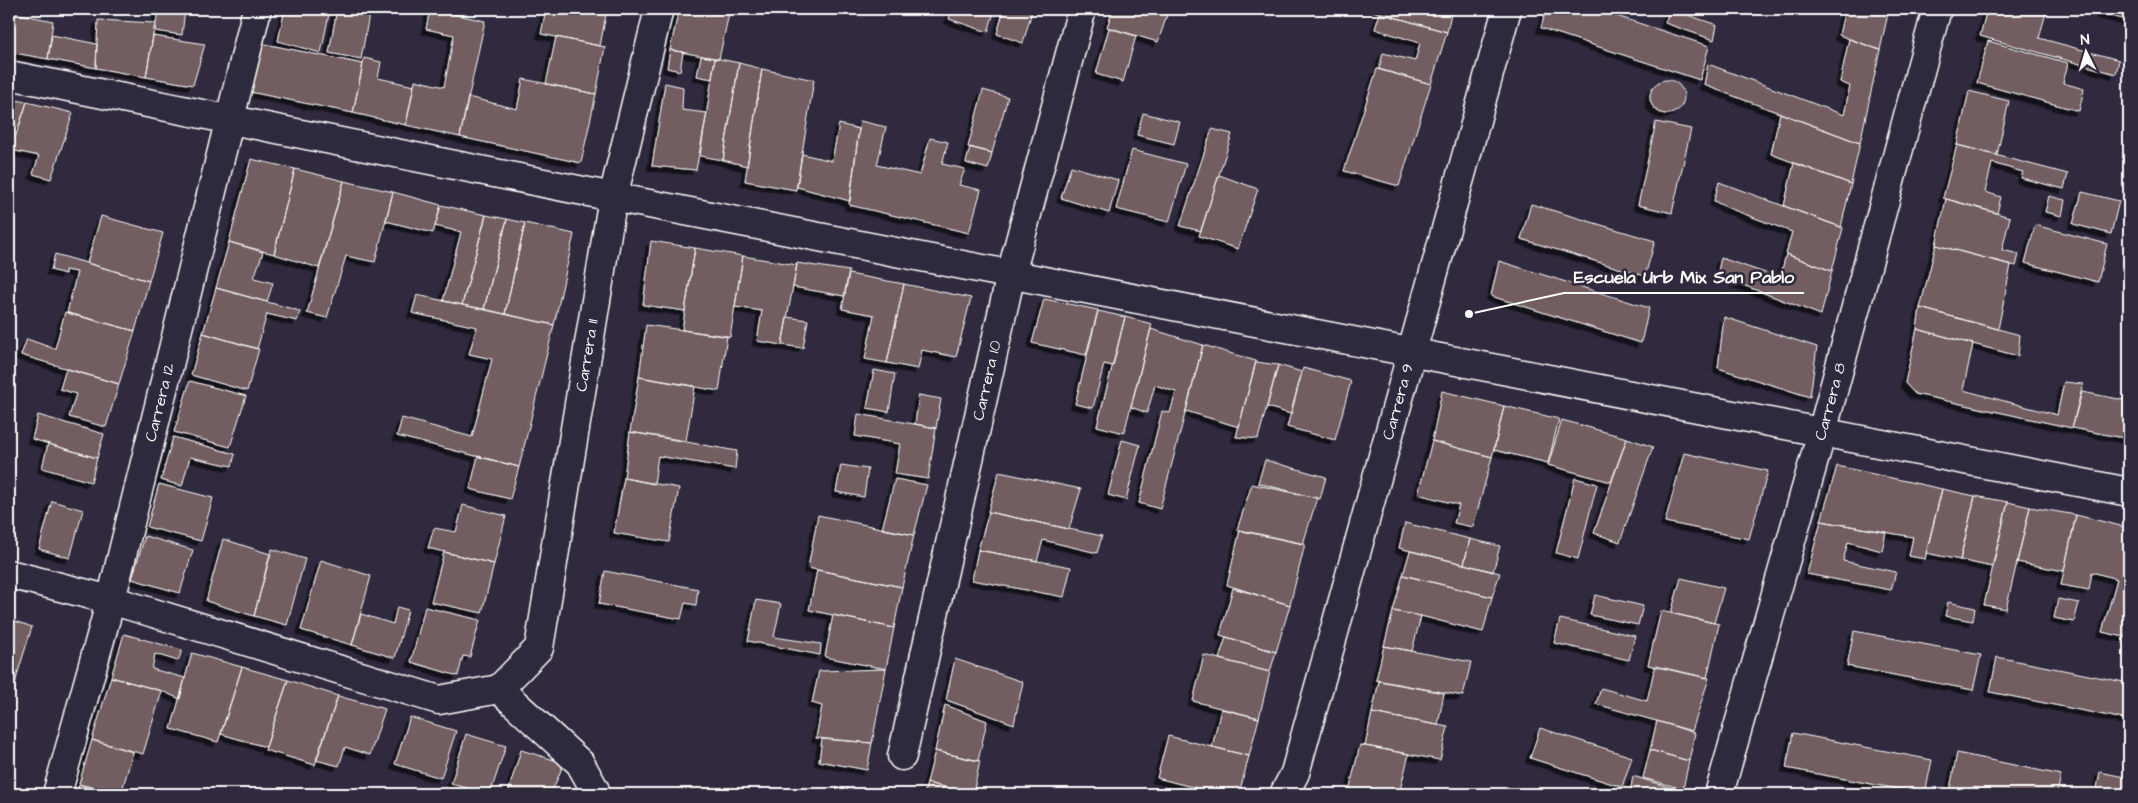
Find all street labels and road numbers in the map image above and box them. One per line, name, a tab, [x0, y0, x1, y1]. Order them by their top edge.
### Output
street label: Carrera 11	[570, 317, 604, 393]
street label: Carrera 10	[967, 338, 1007, 423]
street label: Carrera 8	[1809, 360, 1851, 443]
street label: Carrera 12	[140, 361, 180, 444]
street label: Carrera 9	[1377, 361, 1419, 442]

